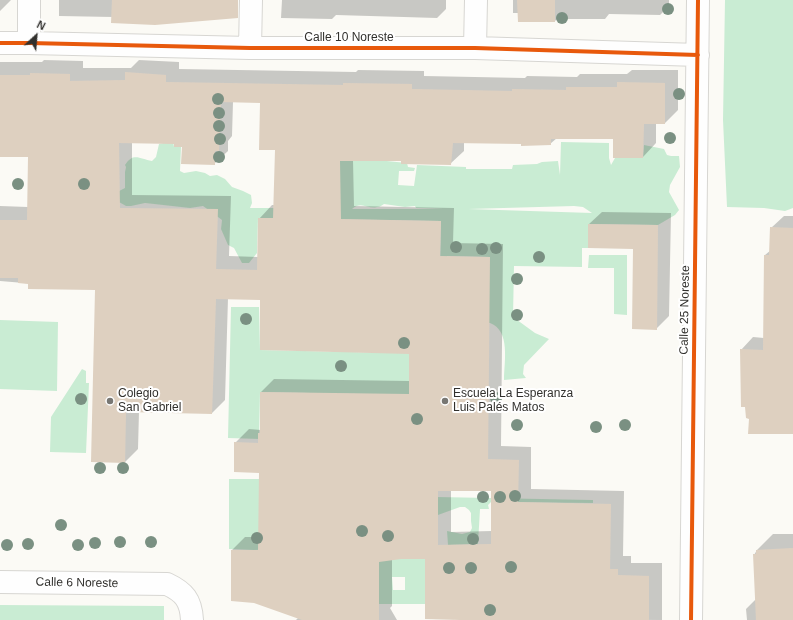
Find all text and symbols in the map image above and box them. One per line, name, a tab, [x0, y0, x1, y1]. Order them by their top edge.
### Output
north arrow	[16, 16, 56, 56]
text: N	[35, 18, 47, 32]
street label: Calle 10 Noreste	[304, 31, 394, 45]
street label: Calle 25 Noreste	[677, 265, 693, 355]
place label: Colegio San Gabriel	[118, 387, 181, 415]
place label: Escuela La Esperanza Luis Palés Matos	[453, 387, 573, 415]
marker: Colegio San Gabriel	[105, 396, 115, 406]
marker: Escuela La Esperanza Luis Palés Matos	[440, 396, 450, 406]
street label: Calle 6 Noreste	[36, 575, 118, 591]

